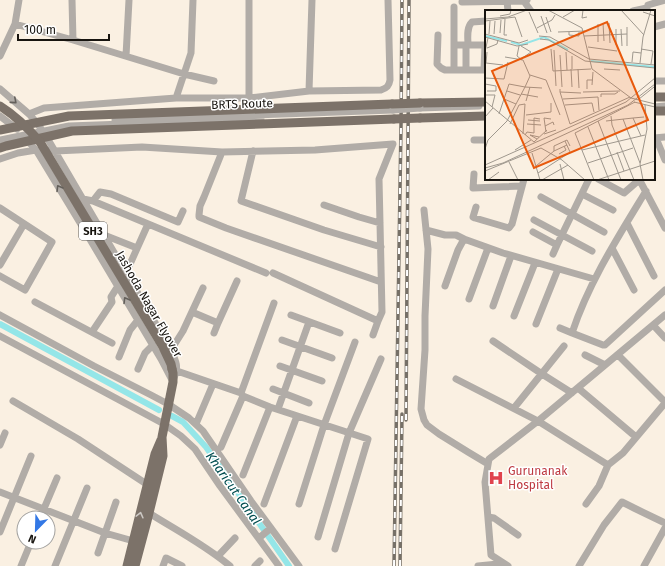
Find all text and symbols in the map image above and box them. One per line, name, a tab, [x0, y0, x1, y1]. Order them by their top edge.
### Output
inset map	[485, 10, 655, 180]
scale bar	[18, 16, 109, 42]
text: 100 m	[24, 23, 56, 37]
street label: BRTS Route	[211, 96, 273, 112]
one-way arrow	[10, 97, 17, 104]
one-way arrow	[56, 185, 63, 192]
road number: SH3	[79, 222, 107, 240]
street label: Jashoda Nagar Flyover	[113, 248, 185, 360]
one-way arrow	[123, 297, 130, 304]
water label: Kharicut Canal	[203, 449, 264, 528]
place label: Gurunanak Hospital	[508, 464, 568, 492]
hospital icon: Gurunanak Hospital	[487, 469, 505, 487]
north arrow	[16, 510, 56, 550]
one-way arrow	[135, 511, 144, 518]
text: N	[26, 531, 38, 546]

